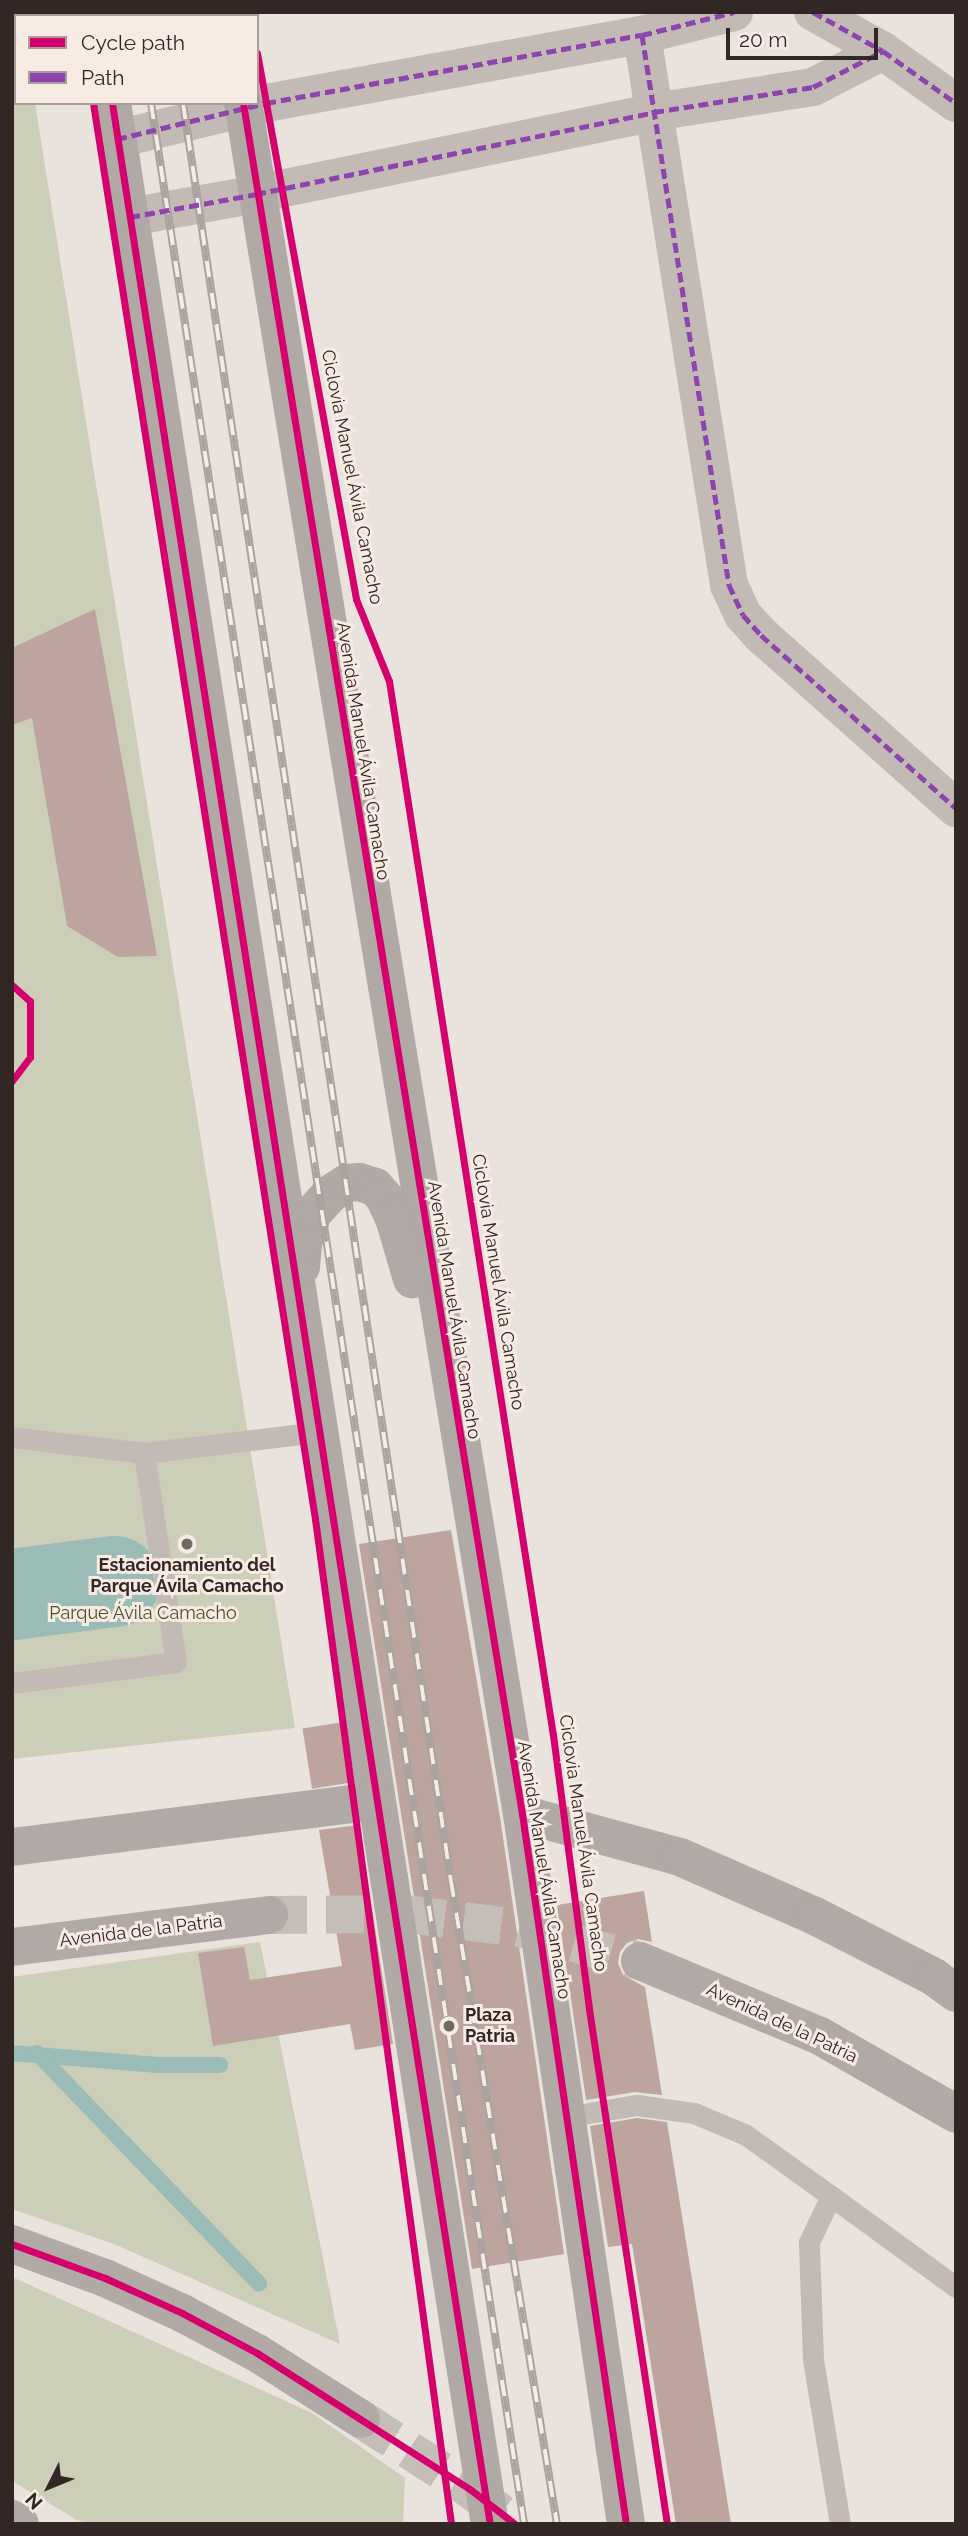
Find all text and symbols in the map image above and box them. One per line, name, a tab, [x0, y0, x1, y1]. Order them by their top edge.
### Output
legend	[14, 14, 259, 105]
scale bar	[730, 14, 882, 58]
text: 20 m	[739, 27, 787, 52]
text: Cycle path	[81, 30, 185, 55]
text: Path	[81, 65, 125, 90]
street label: Ciclovia Manuel Ávila Camacho	[317, 347, 387, 607]
street label: Avenida Manuel Ávila Camacho	[332, 620, 394, 882]
street label: Ciclovia Manuel Ávila Camacho	[467, 1152, 529, 1412]
street label: Avenida Manuel Ávila Camacho	[423, 1179, 485, 1441]
marker: Estacionamiento del Parque Ávila Camacho	[179, 1536, 195, 1552]
place label: Estacionamiento del Parque Ávila Camacho	[90, 1555, 284, 1598]
park label: Parque Ávila Camacho	[49, 1602, 237, 1624]
street label: Ciclovia Manuel Ávila Camacho	[554, 1713, 612, 1973]
street label: Avenida Manuel Ávila Camacho	[513, 1739, 575, 2001]
street label: Avenida de la Patria	[58, 1910, 224, 1952]
street label: Avenida de la Patria	[703, 1979, 861, 2067]
place label: Plaza Patria	[465, 2005, 515, 2048]
marker: Plaza Patria	[439, 2016, 459, 2036]
north arrow	[14, 2452, 84, 2522]
text: N	[21, 2489, 47, 2514]

